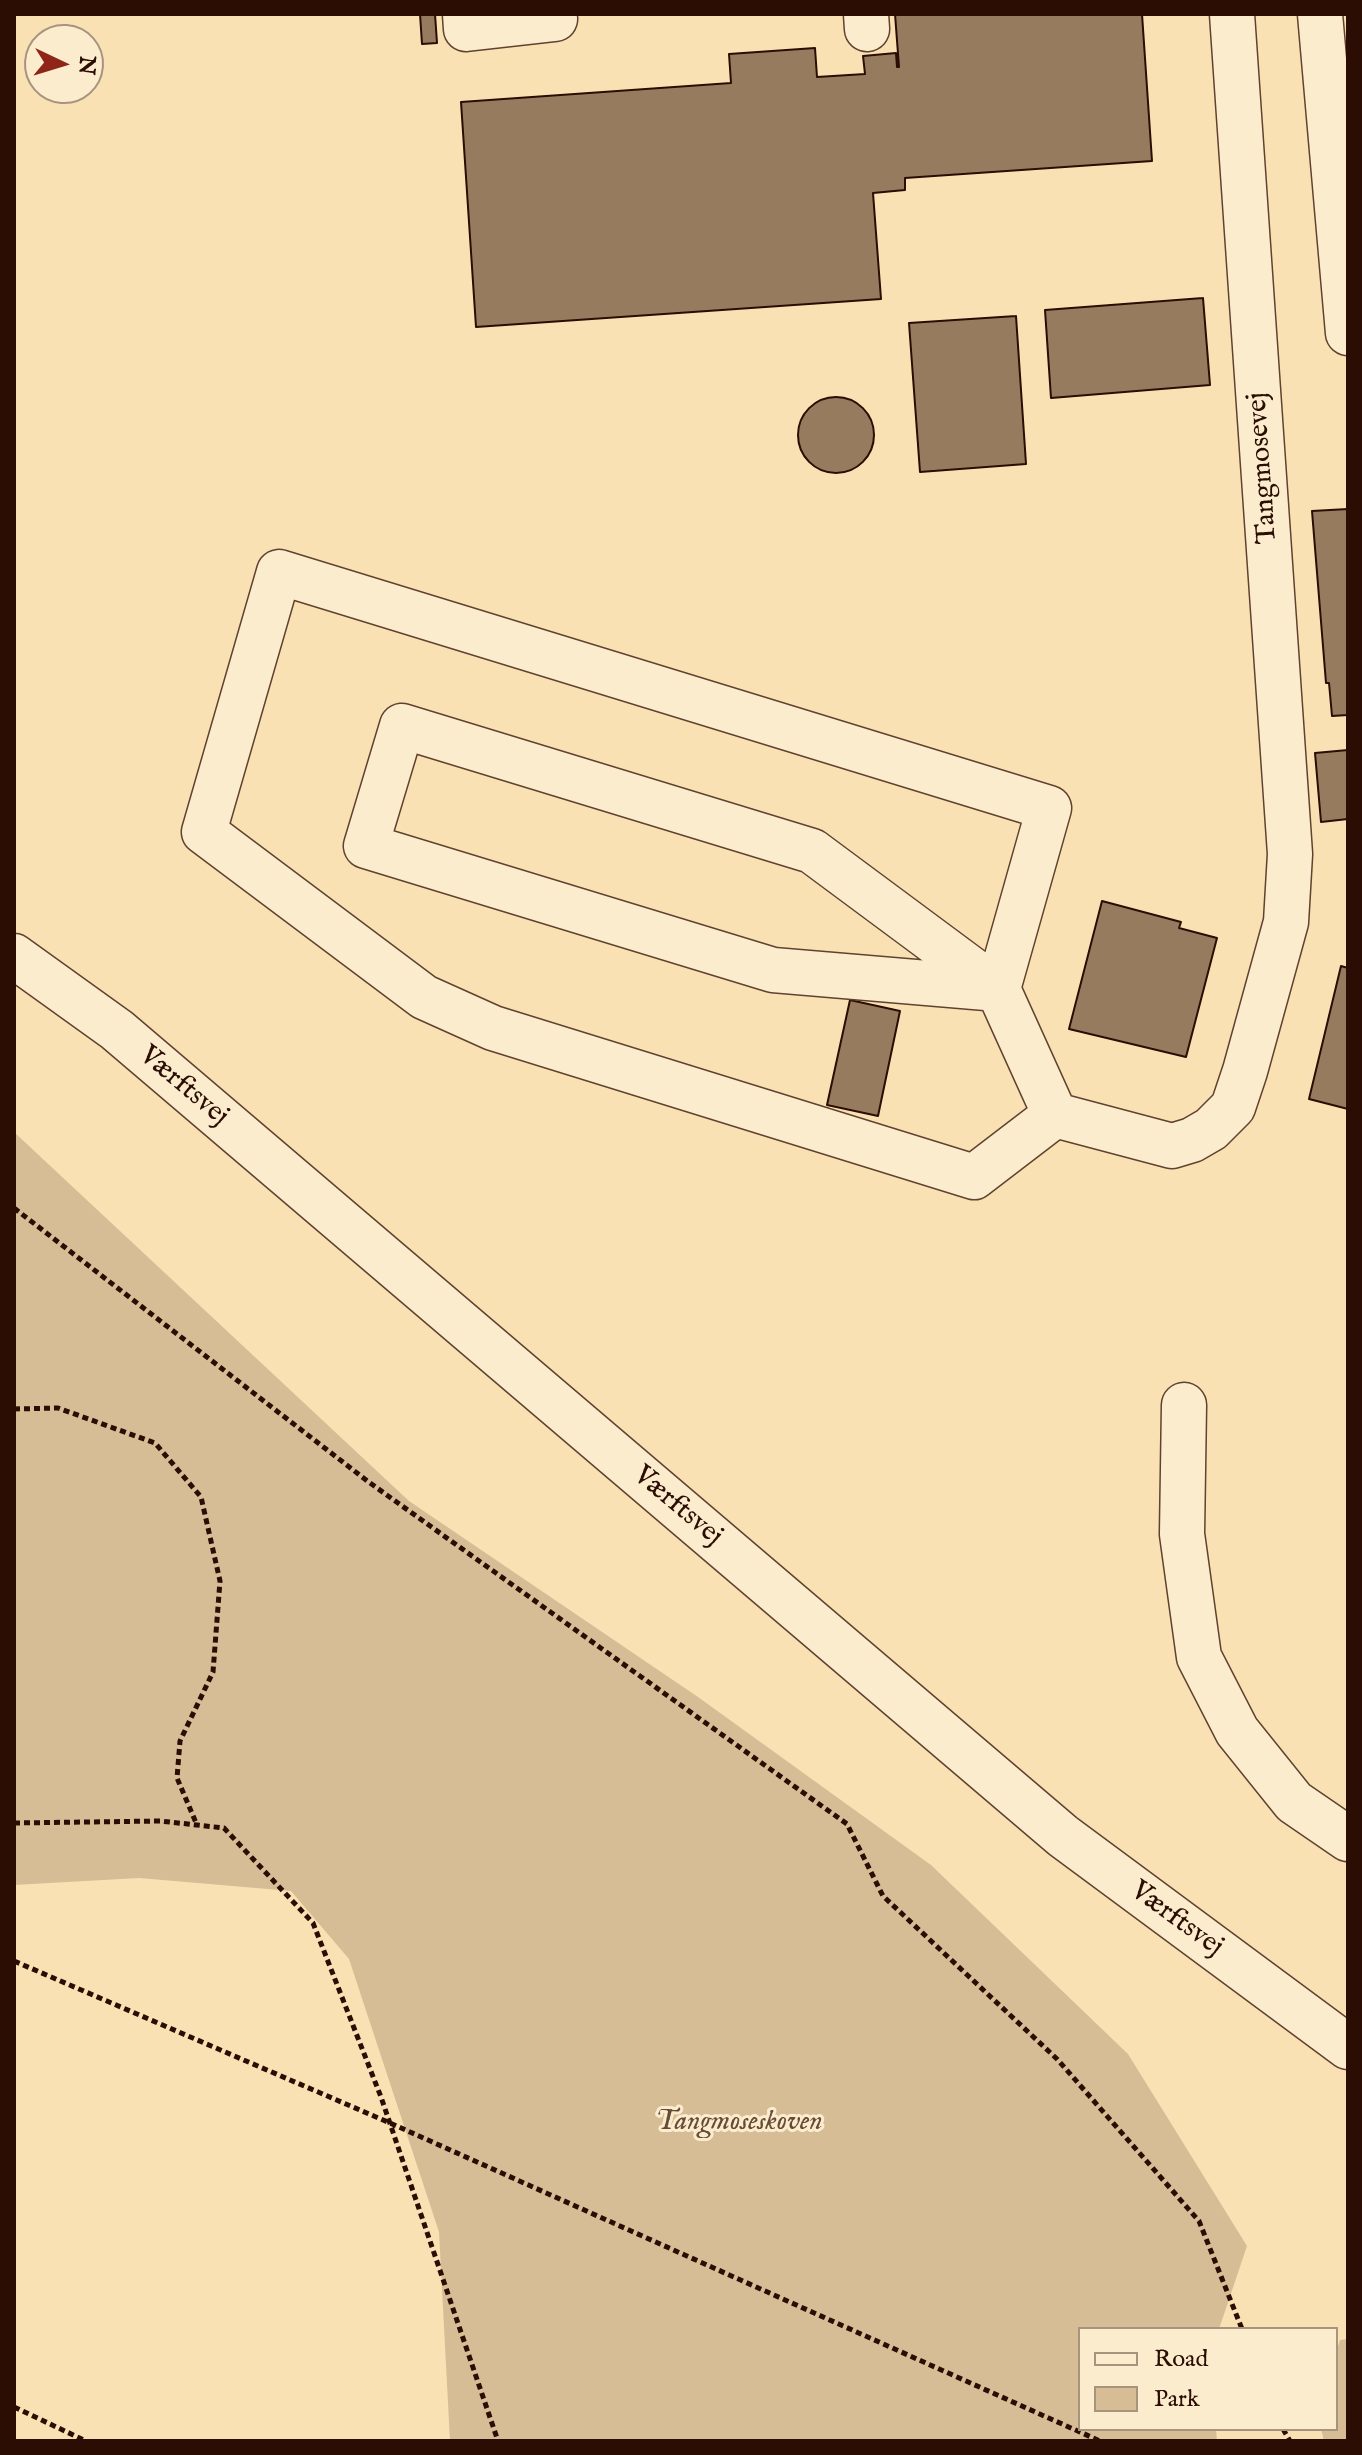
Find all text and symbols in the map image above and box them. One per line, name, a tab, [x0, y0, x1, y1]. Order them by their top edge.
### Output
north arrow	[24, 24, 104, 104]
text: N	[71, 55, 101, 76]
street label: Tangmosevej	[1242, 391, 1286, 545]
street label: Værftsvej	[131, 1040, 235, 1134]
street label: Værftsvej	[625, 1460, 729, 1554]
street label: Værftsvej	[1123, 1875, 1229, 1965]
park label: Tangmoseskoven	[655, 2106, 823, 2140]
legend	[1078, 2327, 1338, 2431]
text: Road	[1154, 2344, 1208, 2375]
text: Park	[1154, 2384, 1200, 2415]

